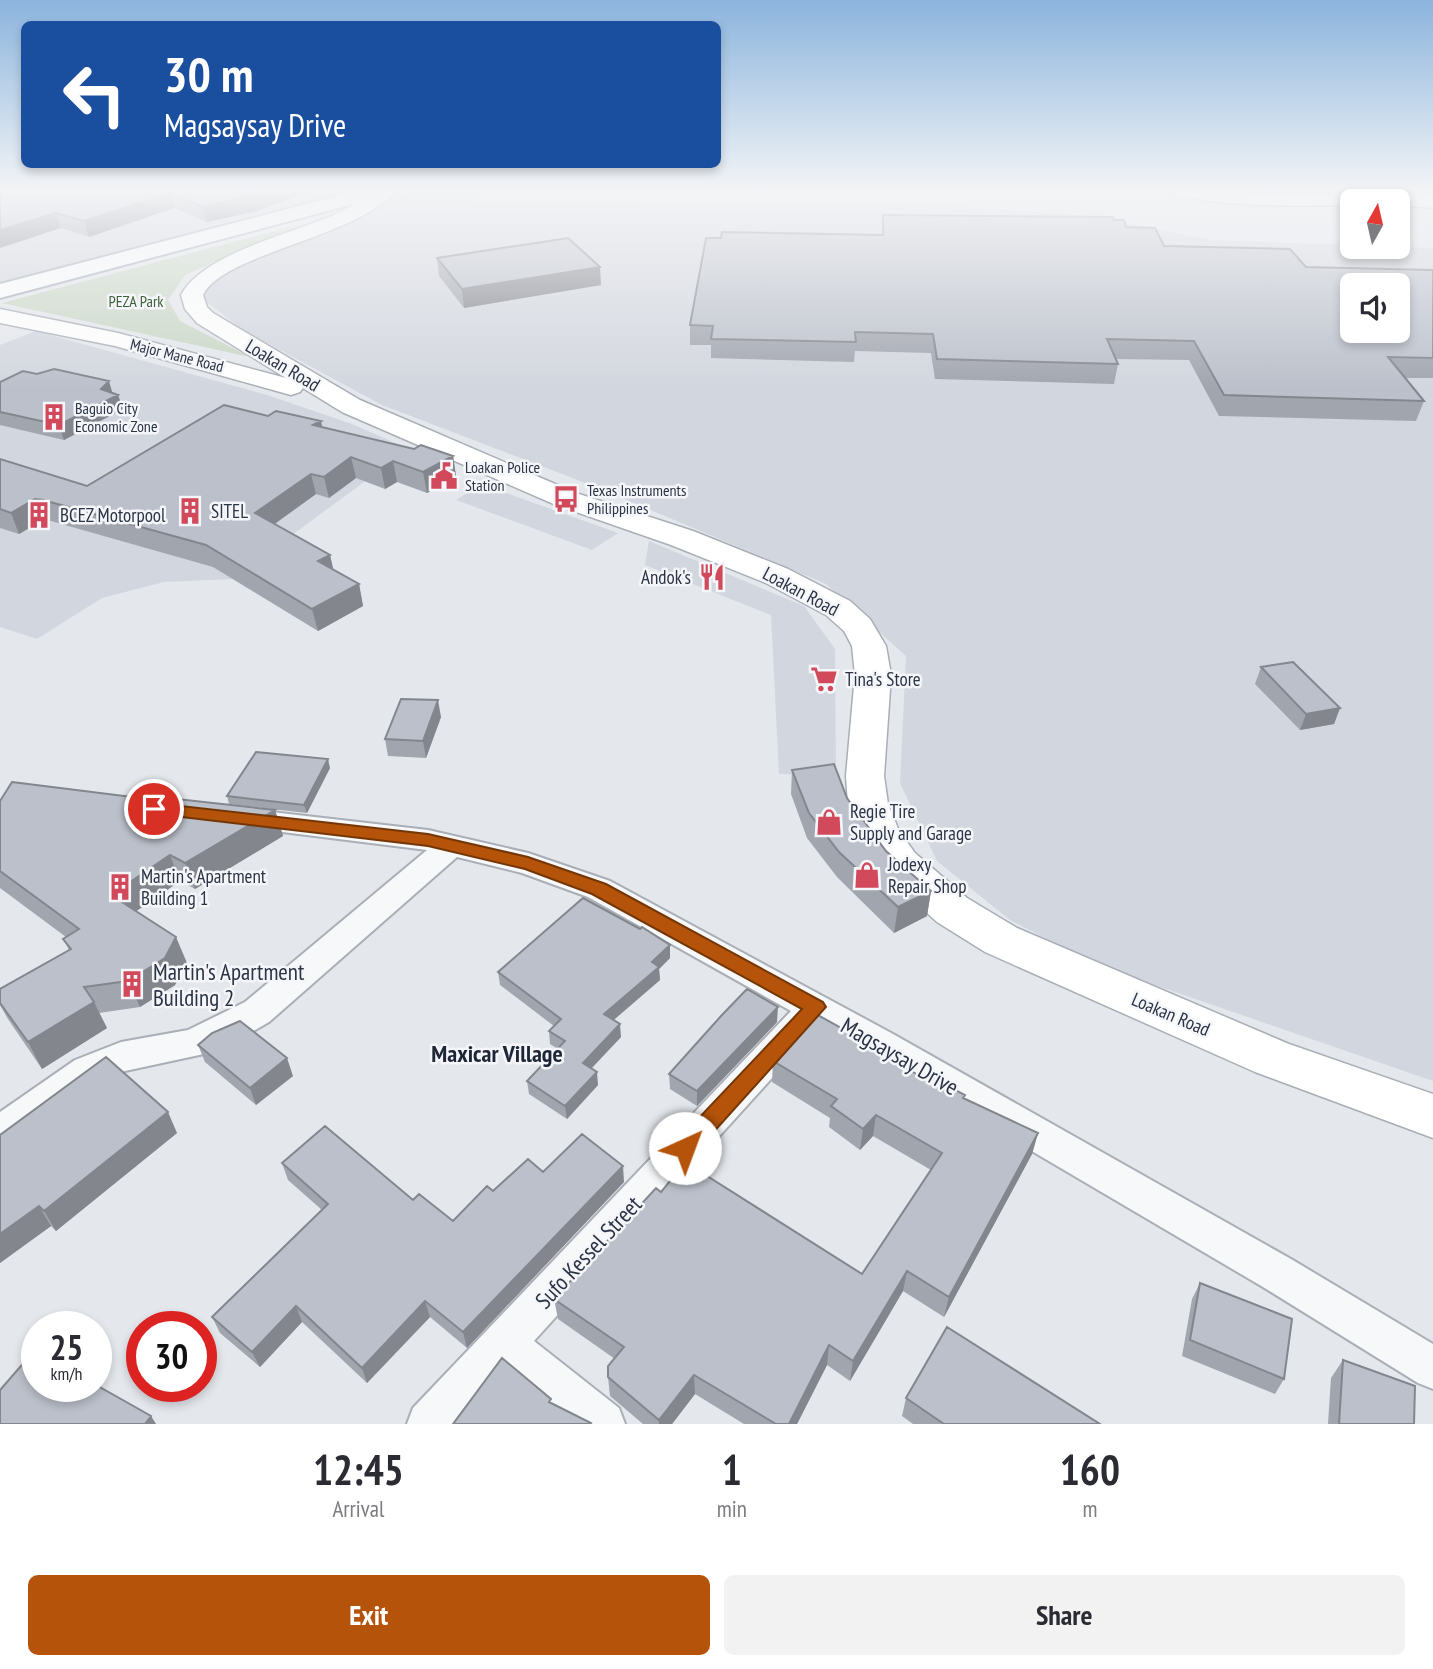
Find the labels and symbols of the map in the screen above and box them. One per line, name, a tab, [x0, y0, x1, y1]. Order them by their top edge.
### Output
north arrow	[1340, 189, 1410, 259]
park label: PEZA Park	[108, 291, 164, 311]
street label: Loakan Road	[241, 333, 325, 397]
street label: Major Mane Road	[128, 334, 226, 376]
place label: Baguio City Economic Zone	[75, 398, 158, 436]
building icon: Baguio City Economic Zone	[39, 402, 69, 432]
place label: Loakan Police Station	[465, 457, 540, 495]
public building icon: Loakan Police Station	[429, 461, 459, 491]
place label: Texas Instruments Philippines	[587, 480, 686, 518]
bus stop icon: Texas Instruments Philippines	[551, 484, 581, 514]
building icon: SITEL	[175, 496, 205, 526]
place label: SITEL	[211, 499, 248, 523]
building icon: BCEZ Motorpool	[24, 500, 54, 530]
place label: BCEZ Motorpool	[60, 503, 166, 527]
street label: Loakan Road	[759, 561, 843, 621]
restaurant icon: Andok's	[697, 562, 727, 592]
place label: Andok's	[641, 565, 691, 589]
supermarket icon: Tina's Store	[809, 664, 839, 694]
place label: Tina's Store	[845, 667, 921, 691]
pin	[124, 779, 184, 839]
place label: Regie Tire Supply and Garage	[850, 799, 972, 845]
shop icon: Regie Tire Supply and Garage	[814, 807, 844, 837]
place label: Jodexy Repair Shop	[887, 852, 966, 898]
shop icon: Jodexy Repair Shop	[852, 860, 882, 890]
place label: Martin's Apartment Building 1	[141, 864, 267, 910]
building icon: Martin's Apartment Building 1	[105, 872, 135, 902]
place label: Martin's Apartment Building 2	[153, 957, 305, 1012]
building icon: Martin's Apartment Building 2	[117, 969, 147, 999]
street label: Loakan Road	[1128, 987, 1214, 1041]
street label: Magsaysay Drive	[836, 1011, 964, 1101]
district label: Maxicar Village	[431, 1038, 563, 1069]
position arrow	[648, 1111, 722, 1185]
street label: Sufo Kessel Street	[529, 1189, 648, 1314]
speed limit sign: 30	[126, 1311, 217, 1402]

